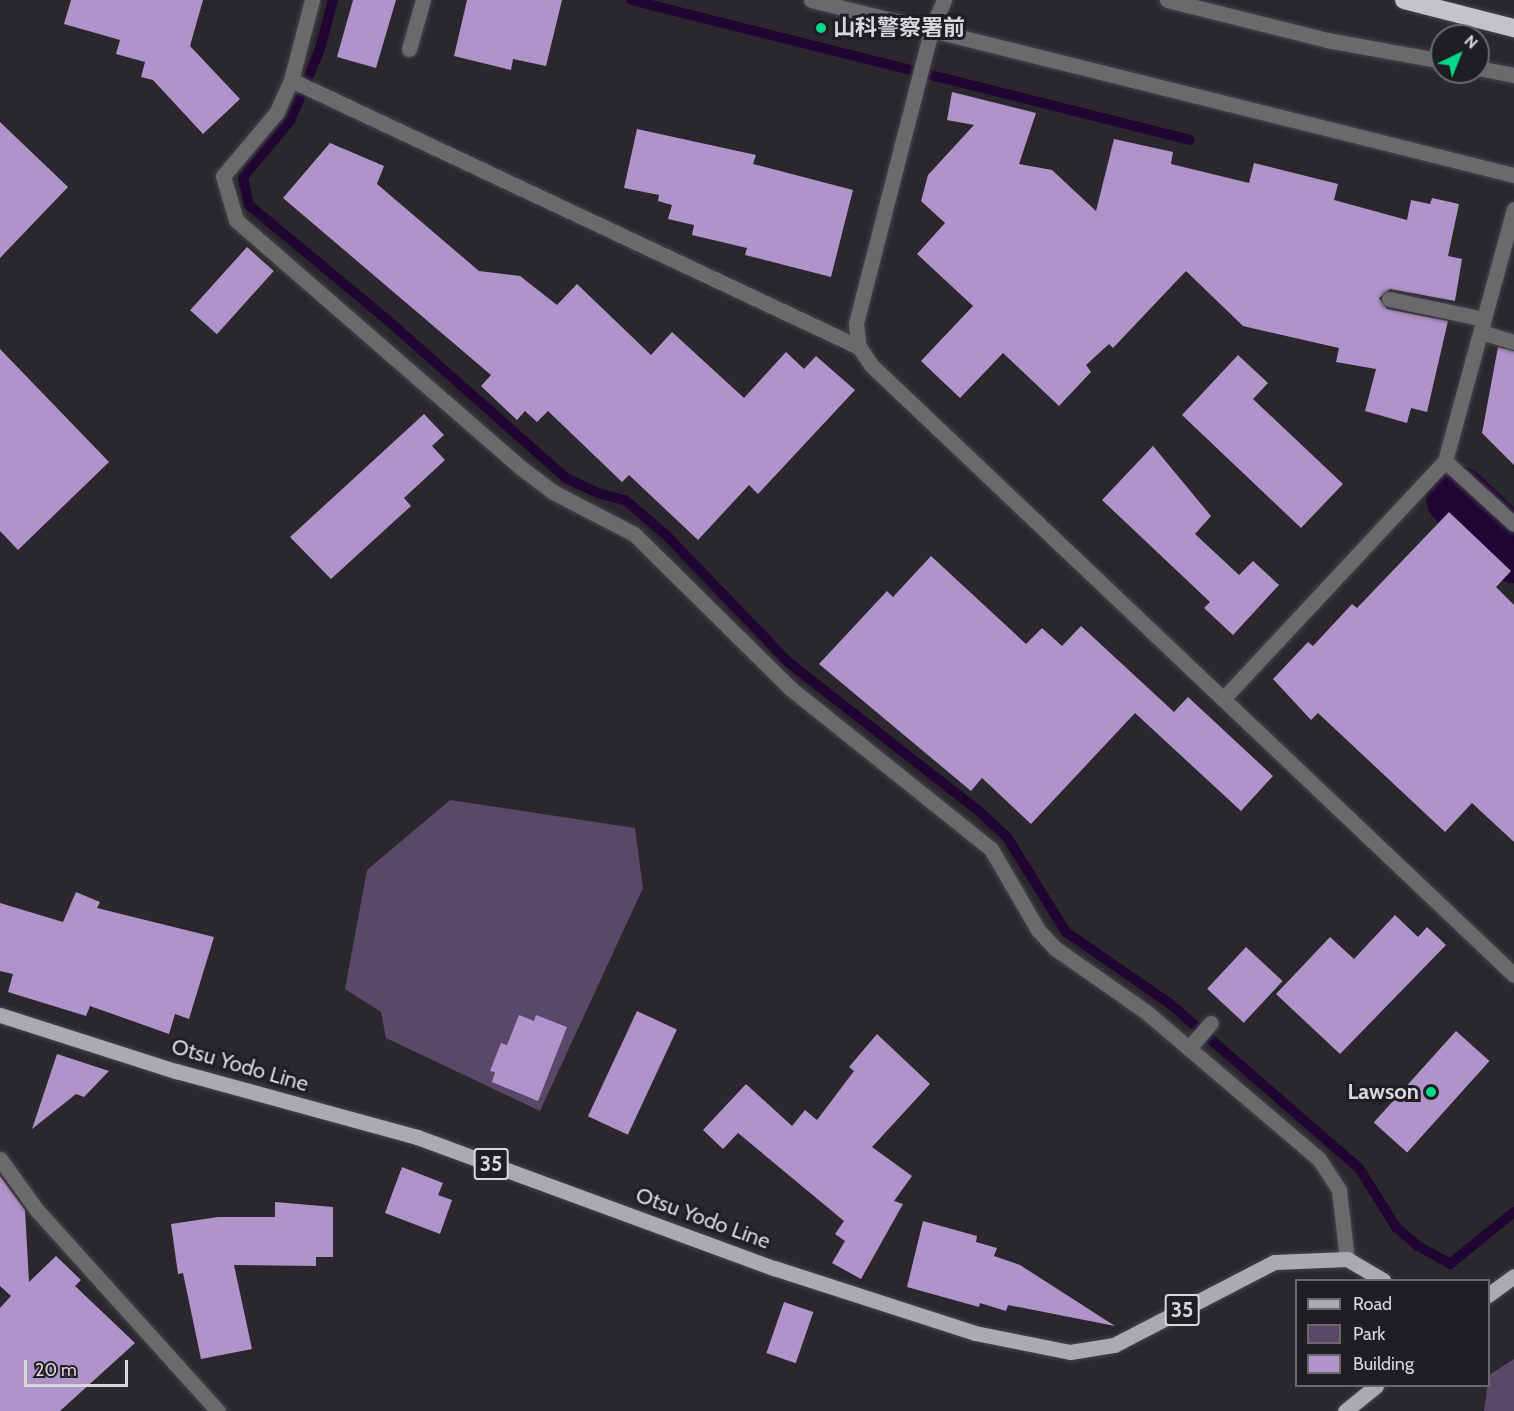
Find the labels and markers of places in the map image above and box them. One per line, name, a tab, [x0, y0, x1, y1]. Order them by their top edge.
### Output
place label: 山科警察署前	[833, 15, 965, 41]
marker: 山科警察署前	[814, 21, 828, 35]
place label: Lawson	[1347, 1079, 1419, 1105]
marker: Lawson	[1424, 1085, 1438, 1099]

